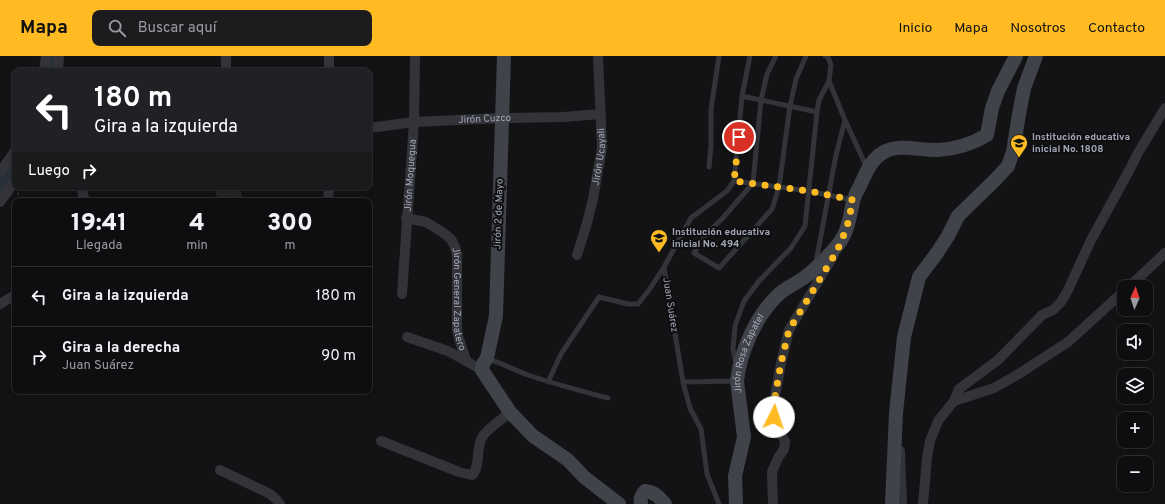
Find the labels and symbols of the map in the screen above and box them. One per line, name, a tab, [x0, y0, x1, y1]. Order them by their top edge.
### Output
street label: Jirón Cuzco	[458, 111, 512, 126]
pin	[722, 120, 756, 154]
street label: Jirón Ucayali	[589, 128, 609, 187]
place label: Institución educativa inicial No. 1808	[1032, 131, 1130, 156]
school or university icon: Institución educativa inicial No. 1808	[1009, 133, 1029, 158]
street label: Jirón Moquegua	[401, 139, 419, 212]
street label: Jirón 2 de Mayo	[491, 178, 507, 250]
place label: Institución educativa inicial No. 494	[672, 226, 770, 251]
school or university icon: Institución educativa inicial No. 494	[649, 228, 669, 253]
street label: Jirón General Zapatero	[449, 246, 469, 353]
street label: Juan Suárez	[659, 277, 681, 333]
north arrow	[1117, 280, 1153, 316]
street label: Jirón Rosa Zapatel	[730, 311, 767, 394]
position arrow	[753, 396, 795, 438]

